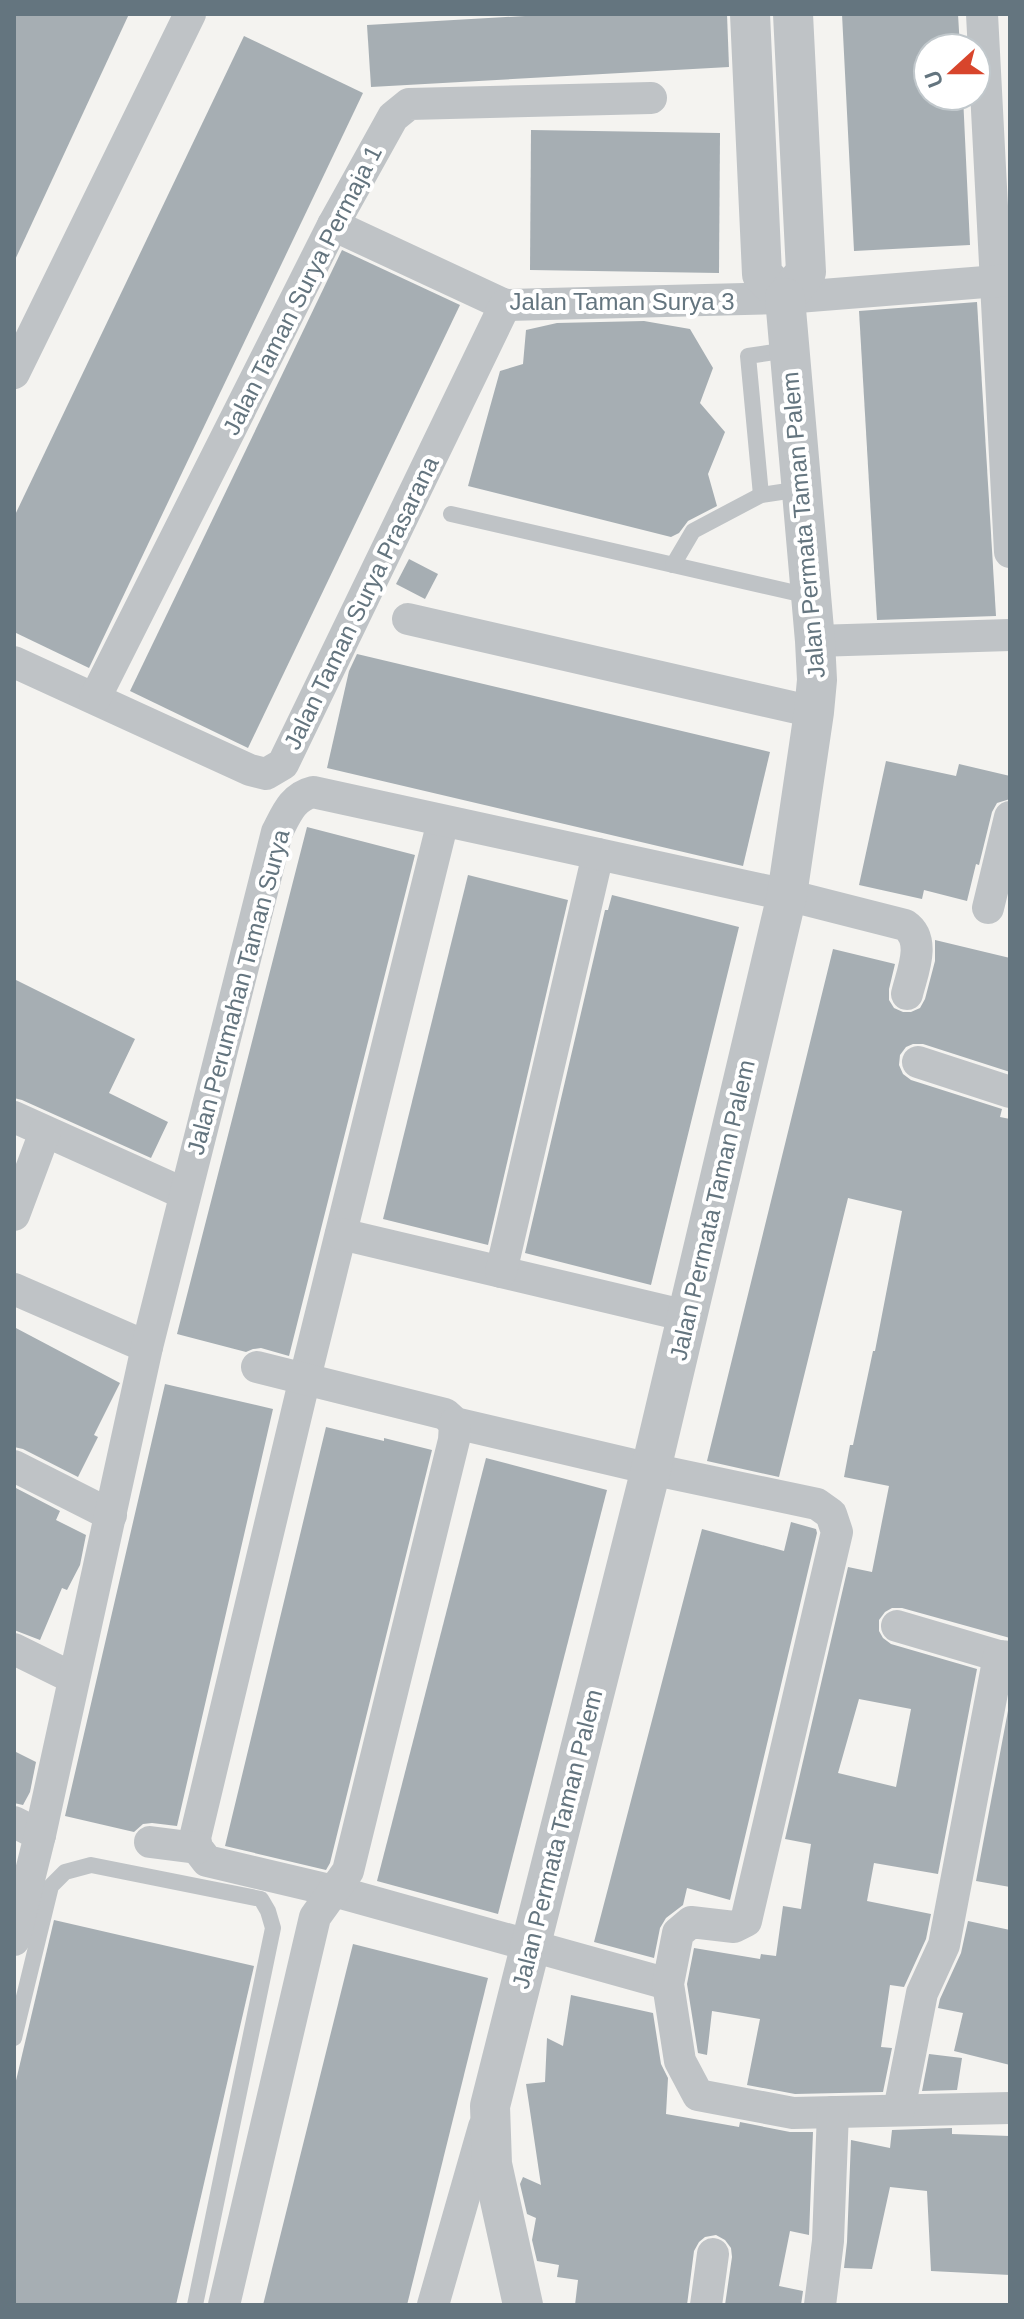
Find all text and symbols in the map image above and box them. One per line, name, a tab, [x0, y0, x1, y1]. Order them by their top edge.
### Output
north arrow	[912, 32, 992, 112]
text: U	[919, 67, 948, 91]
street label: Jalan Taman Surya Permaja 1	[217, 141, 387, 439]
street label: Jalan Taman Surya 3	[509, 288, 735, 315]
street label: Jalan Permata Taman Palem	[776, 371, 830, 679]
street label: Jalan Taman Surya Prasarana	[278, 452, 444, 754]
street label: Jalan Perumahan Taman Surya	[182, 826, 295, 1158]
street label: Jalan Permata Taman Palem	[664, 1057, 760, 1363]
street label: Jalan Permata Taman Palem	[507, 1686, 607, 1992]

